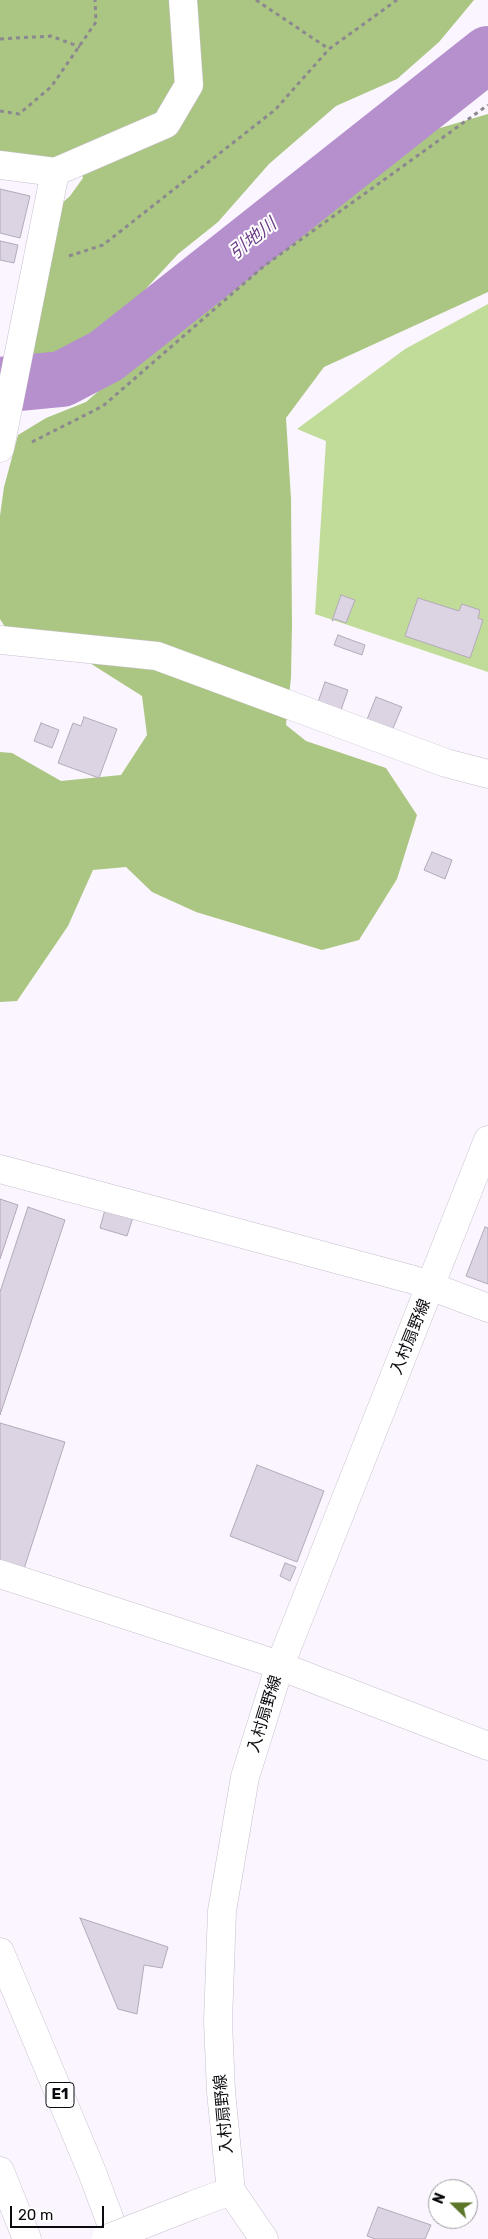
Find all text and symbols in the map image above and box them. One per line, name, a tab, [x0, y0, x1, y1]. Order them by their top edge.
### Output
water label: 引地川	[225, 214, 281, 264]
street label: 入村扇野線	[387, 1296, 435, 1378]
street label: 入村扇野線	[244, 1673, 286, 1755]
street label: 入村扇野線	[211, 2073, 237, 2155]
road number: E1	[46, 2082, 74, 2108]
north arrow	[428, 2179, 478, 2229]
text: N	[430, 2191, 449, 2206]
scale bar	[12, 2196, 106, 2228]
text: 20 m	[18, 2206, 53, 2224]

